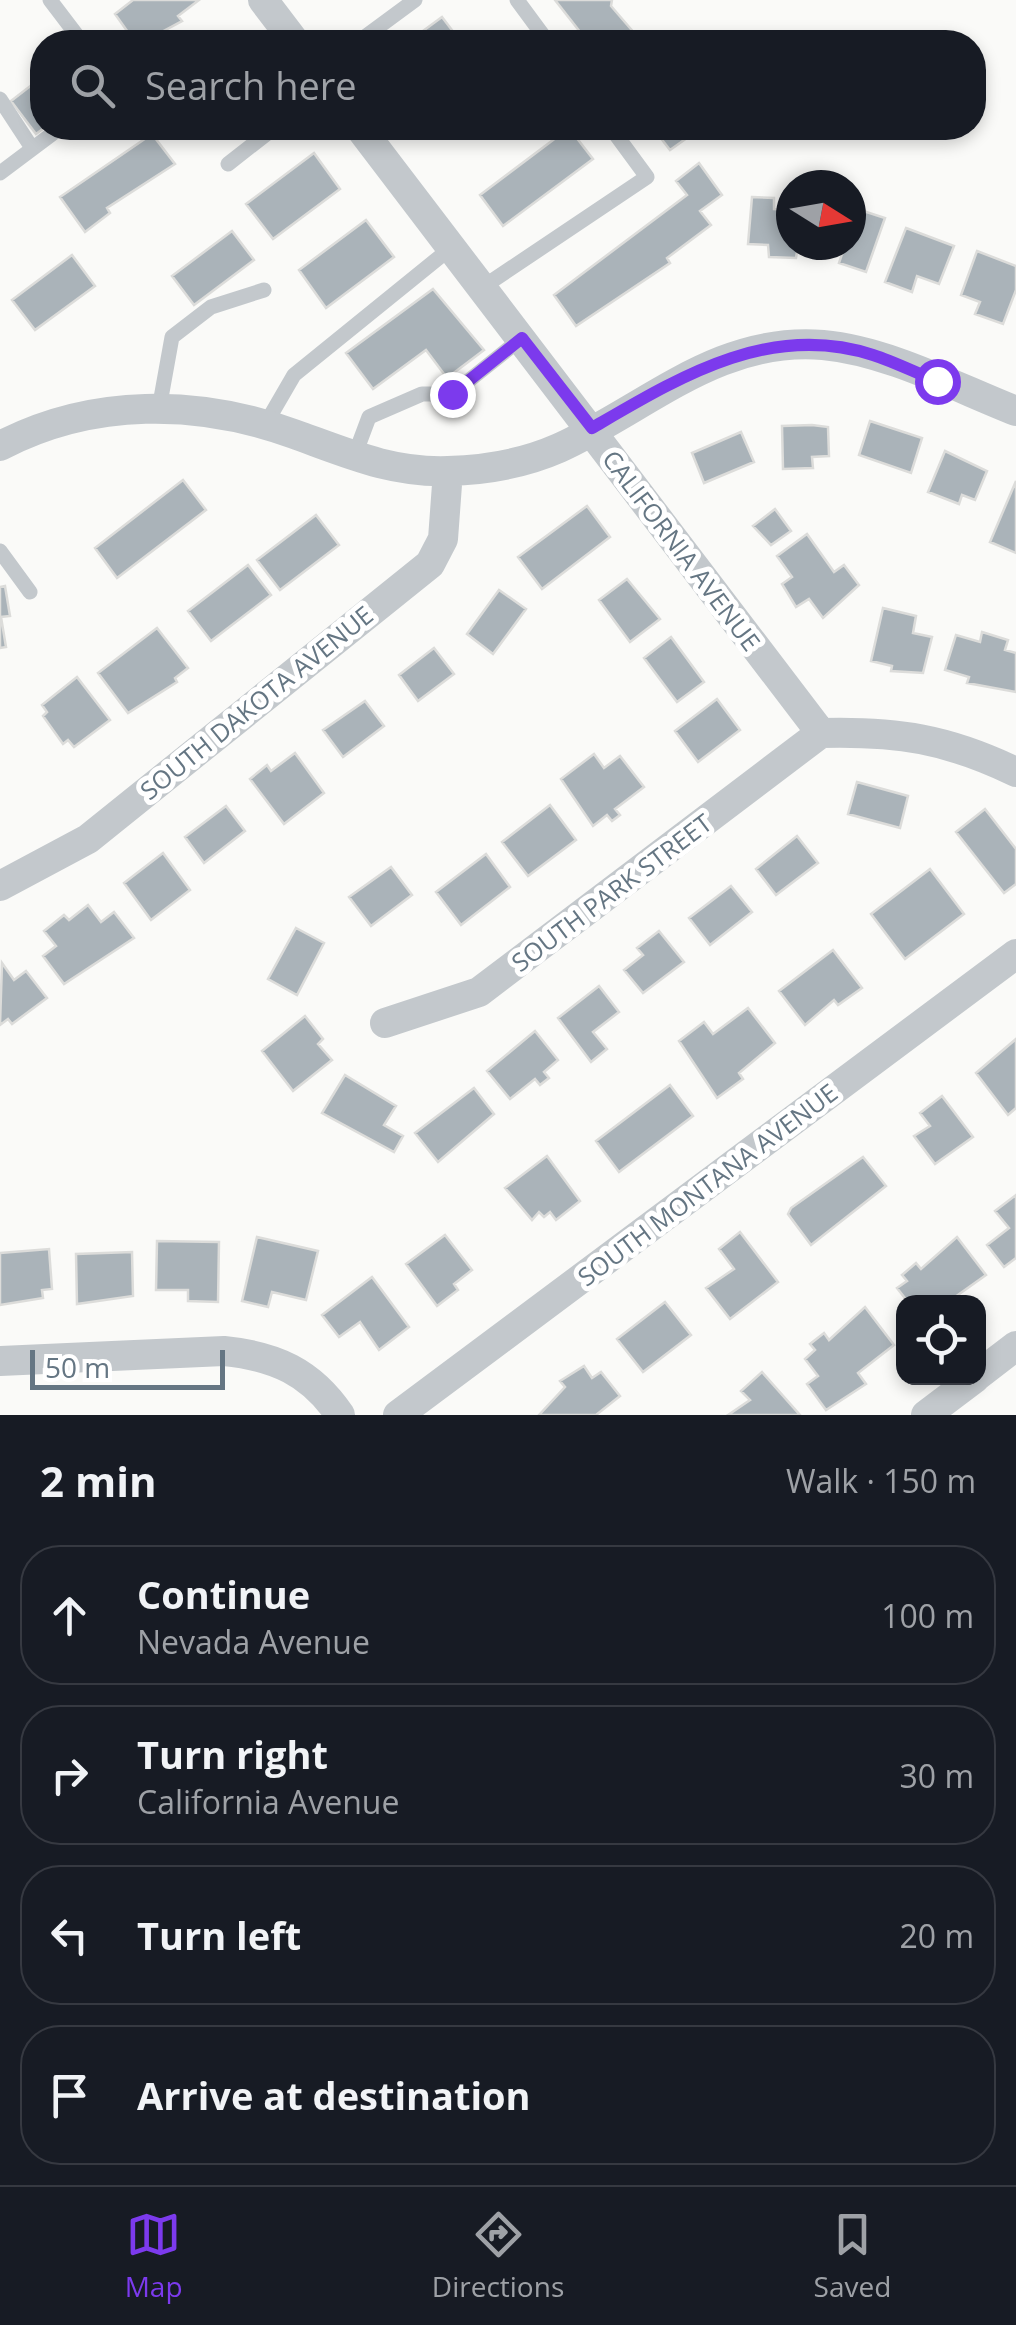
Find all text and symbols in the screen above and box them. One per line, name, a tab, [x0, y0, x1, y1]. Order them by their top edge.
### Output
search box	[30, 30, 986, 140]
icon: search	[65, 58, 120, 113]
text: Search here	[145, 59, 357, 111]
north arrow	[776, 170, 866, 260]
route start	[915, 359, 961, 405]
route end	[430, 372, 476, 418]
street label: CALIFORNIA AVENUE	[595, 443, 769, 657]
street label: SOUTH DAKOTA AVENUE	[132, 597, 380, 807]
street label: SOUTH PARK STREET	[504, 805, 718, 979]
street label: SOUTH MONTANA AVENUE	[570, 1075, 844, 1293]
map controls	[896, 1295, 986, 1385]
button: locate	[896, 1295, 986, 1385]
scale bar	[30, 1345, 225, 1390]
text: 50 m	[45, 1348, 110, 1386]
text: 2 min	[40, 1452, 157, 1509]
text: Walk · 150 m	[786, 1459, 976, 1502]
text: Continue	[137, 1568, 310, 1620]
icon: ahead	[42, 1588, 97, 1643]
text: 100 m	[881, 1594, 974, 1637]
text: Nevada Avenue	[137, 1620, 370, 1663]
text: Turn right	[137, 1728, 328, 1780]
icon: right	[42, 1748, 97, 1803]
text: 30 m	[899, 1754, 974, 1797]
text: California Avenue	[137, 1780, 399, 1823]
icon: left	[42, 1908, 97, 1963]
text: Turn left	[137, 1909, 301, 1961]
text: 20 m	[899, 1914, 974, 1957]
icon: arrive	[42, 2068, 97, 2123]
text: Arrive at destination	[137, 2069, 531, 2121]
tab: Map	[125, 2207, 183, 2305]
tab: Directions	[432, 2207, 564, 2305]
tab: Saved	[814, 2207, 891, 2305]

